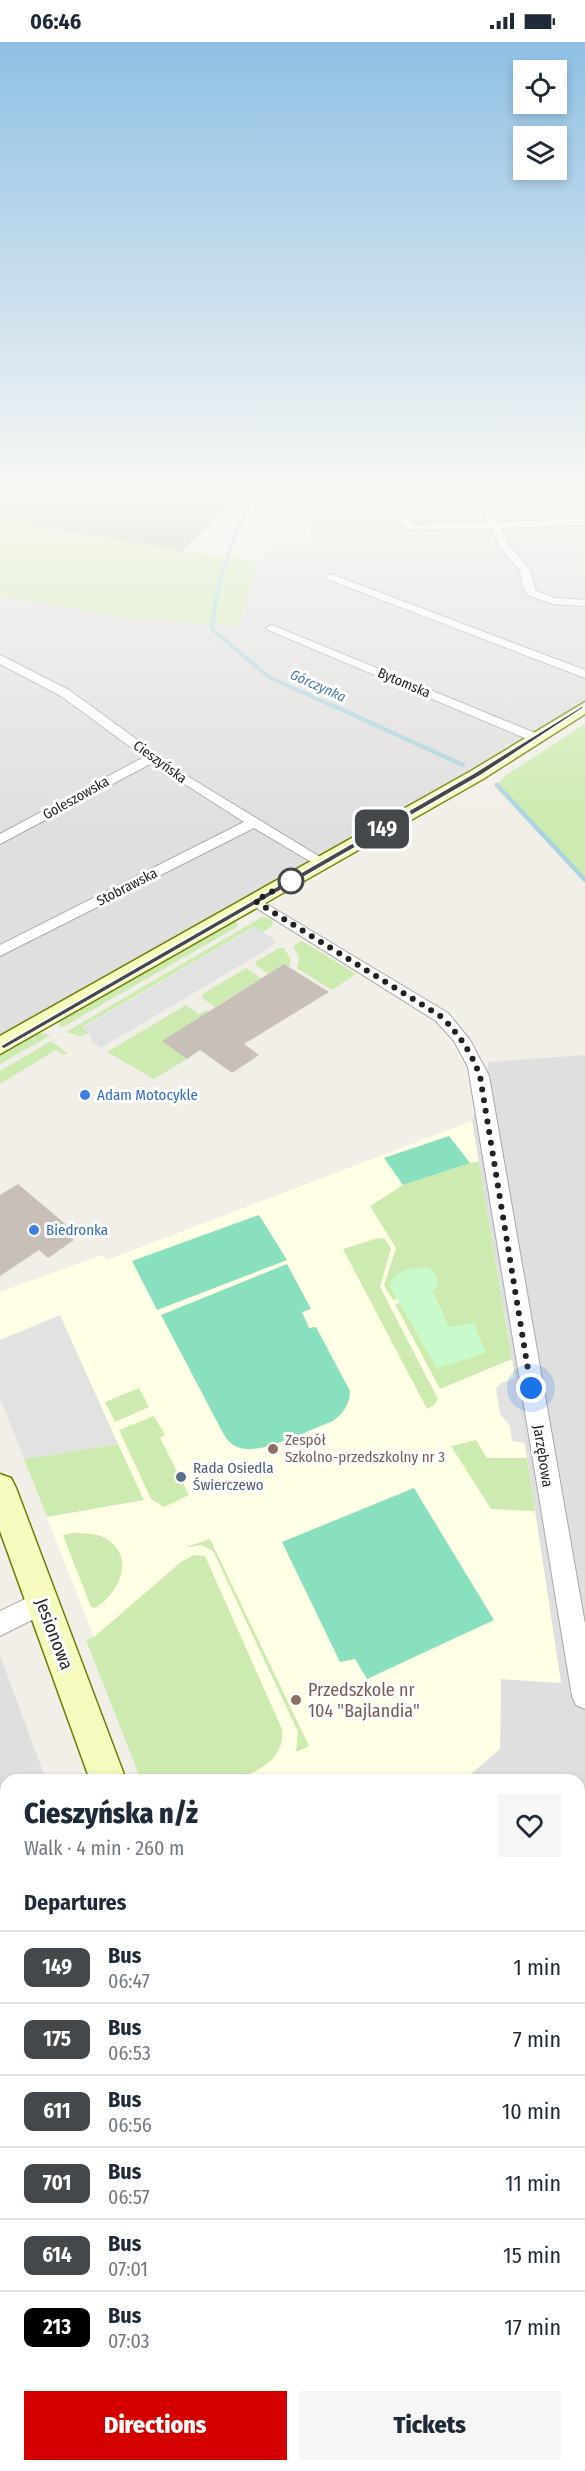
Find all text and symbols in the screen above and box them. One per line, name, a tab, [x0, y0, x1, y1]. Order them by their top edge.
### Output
text: 06:46	[30, 8, 81, 35]
map controls	[513, 60, 567, 180]
button: locate	[513, 60, 567, 114]
button: layers	[513, 126, 567, 180]
street label: Bytomska	[375, 664, 433, 702]
water label: Górczynka	[288, 666, 348, 706]
street label: Cieszyńska	[130, 737, 190, 787]
street label: Goleszowska	[40, 773, 112, 823]
line badge: 149	[348, 810, 416, 848]
text: 149	[367, 816, 397, 842]
street label: Stobrawska	[94, 864, 160, 909]
unlabelled marker	[278, 868, 304, 894]
place label: Adam Motocykle	[97, 1086, 198, 1104]
marker: Adam Motocykle	[78, 1088, 92, 1102]
place label: Biedronka	[46, 1221, 108, 1239]
marker: Biedronka	[27, 1223, 41, 1237]
your location	[516, 1373, 546, 1403]
street label: Jarzębowa	[529, 1424, 557, 1488]
place label: Zespół Szkolno-przedszkolny nr 3	[285, 1431, 445, 1466]
marker: Zespół Szkolno-przedszkolny nr 3	[266, 1442, 280, 1456]
place label: Rada Osiedla Świerczewo	[193, 1459, 274, 1494]
marker: Rada Osiedla Świerczewo	[174, 1470, 188, 1484]
street label: Jesionowa	[30, 1595, 78, 1673]
place label: Przedszkole nr 104 "Bajlandia"	[308, 1679, 420, 1722]
marker: Przedszkole nr 104 "Bajlandia"	[289, 1693, 303, 1707]
button: heart	[498, 1794, 561, 1857]
text: Cieszyńska n/ż	[24, 1797, 198, 1830]
text: Walk · 4 min · 260 m	[24, 1836, 184, 1860]
text: Departures	[24, 1889, 126, 1916]
text: Bus	[108, 1942, 141, 1969]
text: 149	[42, 1954, 72, 1980]
text: 1 min	[513, 1954, 561, 1981]
text: 06:47	[108, 1969, 150, 1993]
text: Bus	[108, 2014, 141, 2041]
text: 175	[43, 2026, 71, 2052]
text: 7 min	[513, 2026, 561, 2053]
text: 06:53	[108, 2041, 151, 2065]
text: Bus	[108, 2086, 141, 2113]
text: 611	[43, 2098, 71, 2124]
text: 10 min	[502, 2098, 561, 2125]
text: 06:56	[108, 2113, 152, 2137]
text: Bus	[108, 2158, 141, 2185]
text: 701	[43, 2170, 71, 2196]
text: 11 min	[505, 2170, 561, 2197]
text: 06:57	[108, 2185, 150, 2209]
text: Bus	[108, 2230, 141, 2257]
text: 614	[42, 2242, 72, 2268]
text: 15 min	[503, 2242, 561, 2269]
text: 07:01	[108, 2257, 148, 2281]
text: Bus	[108, 2302, 141, 2329]
text: 213	[43, 2314, 71, 2340]
text: 17 min	[504, 2314, 561, 2341]
text: 07:03	[108, 2329, 150, 2353]
button: Directions	[24, 2391, 287, 2460]
button: Tickets	[299, 2391, 561, 2460]

